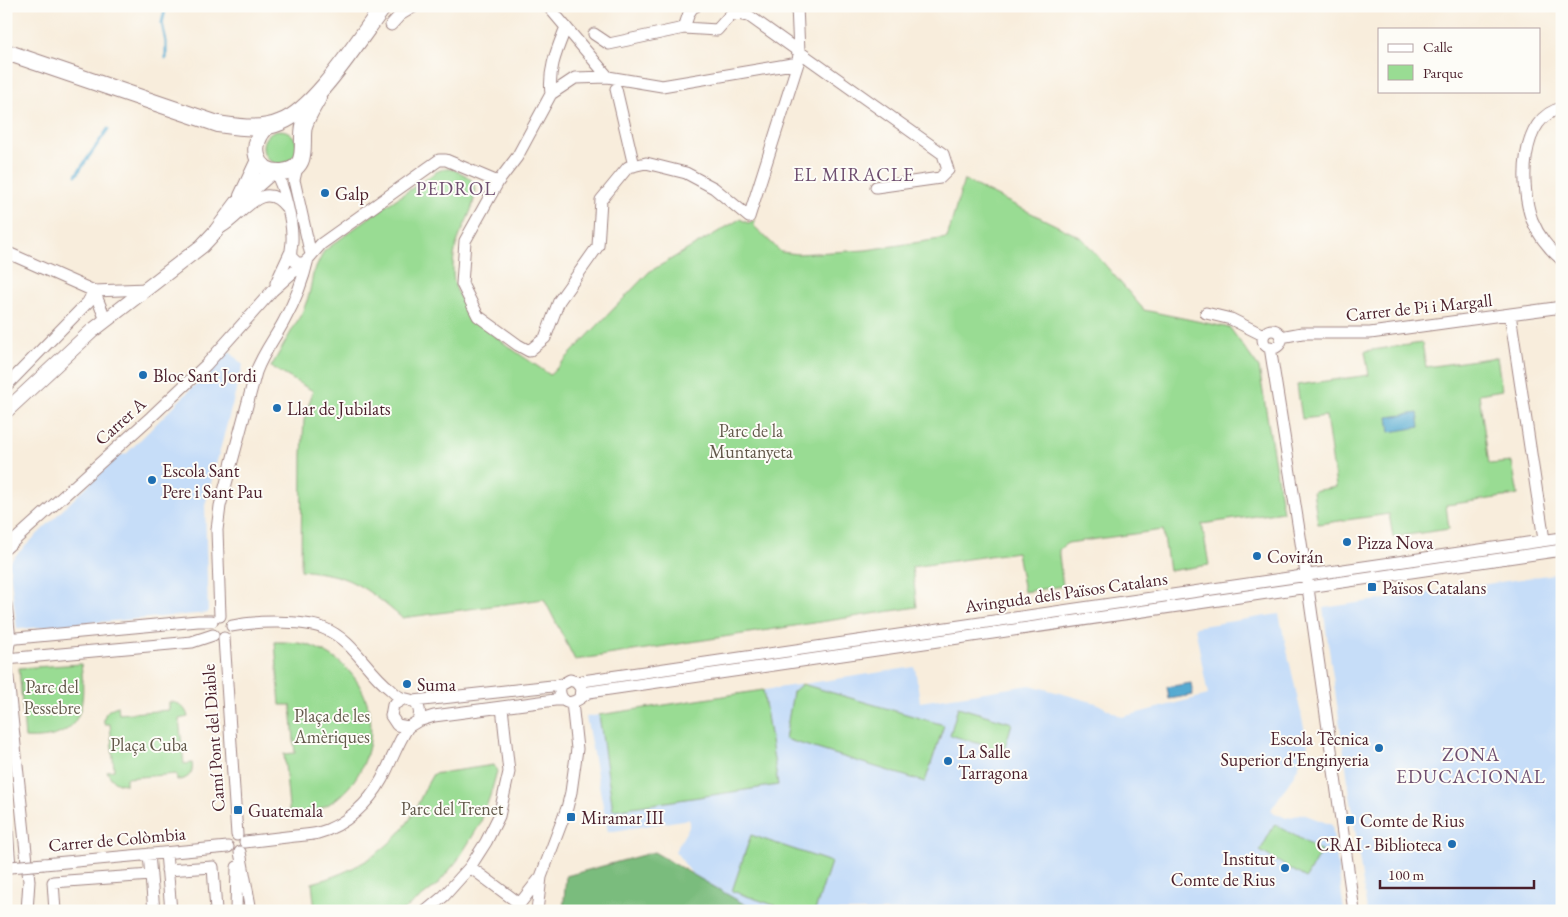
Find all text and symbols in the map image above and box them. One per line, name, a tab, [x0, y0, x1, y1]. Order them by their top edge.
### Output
legend	[1378, 28, 1540, 92]
text: Calle	[1423, 37, 1453, 56]
text: Parque	[1423, 63, 1463, 82]
district label: EL MIRACLE	[793, 162, 915, 187]
district label: PEDROL	[416, 176, 496, 201]
place label: Galp	[335, 182, 369, 205]
marker: Galp	[319, 187, 331, 199]
street label: Carrer de Pi i Margall	[1345, 288, 1493, 326]
place label: Bloc Sant Jordi	[153, 364, 257, 387]
marker: Bloc Sant Jordi	[137, 369, 149, 381]
street label: Carrer A	[90, 392, 151, 450]
place label: Llar de Jubilats	[287, 397, 391, 420]
marker: Llar de Jubilats	[271, 402, 283, 414]
park label: Parc de la Muntanyeta	[709, 419, 794, 463]
place label: Escola Sant Pere i Sant Pau	[162, 459, 263, 503]
marker: Escola Sant Pere i Sant Pau	[146, 474, 158, 486]
place label: Pizza Nova	[1357, 531, 1434, 554]
marker: Pizza Nova	[1341, 536, 1353, 548]
place label: Covirán	[1267, 545, 1324, 568]
marker: Covirán	[1251, 550, 1263, 562]
street label: Avinguda dels Països Catalans	[962, 566, 1169, 618]
place label: Països Catalans	[1382, 576, 1487, 599]
marker: Països Catalans	[1366, 581, 1378, 593]
street label: Camí Pont del Diable	[196, 663, 230, 813]
place label: Suma	[417, 673, 457, 696]
park label: Parc del Pessebre	[23, 675, 81, 719]
marker: Suma	[401, 678, 413, 690]
park label: Plaça de les Amèriques	[293, 704, 370, 748]
place label: Escola Tècnica Superior d'Enginyeria	[1220, 727, 1370, 771]
park label: Plaça Cuba	[110, 733, 189, 756]
place label: La Salle Tarragona	[958, 740, 1029, 784]
marker: Escola Tècnica Superior d'Enginyeria	[1373, 742, 1385, 754]
district label: ZONA EDUCACIONAL	[1396, 742, 1546, 789]
marker: La Salle Tarragona	[942, 755, 954, 767]
park label: Parc del Trenet	[401, 797, 504, 820]
place label: Guatemala	[248, 799, 324, 822]
marker: Guatemala	[232, 804, 244, 816]
place label: Miramar III	[581, 806, 664, 829]
place label: Comte de Rius	[1360, 809, 1464, 832]
marker: Miramar III	[565, 811, 577, 823]
marker: Comte de Rius	[1344, 814, 1356, 826]
street label: Carrer de Colòmbia	[47, 821, 187, 856]
place label: CRAI - Biblioteca	[1317, 833, 1443, 856]
marker: CRAI - Biblioteca	[1446, 838, 1458, 850]
place label: Institut Comte de Rius	[1171, 847, 1275, 891]
scale bar	[1380, 857, 1534, 889]
marker: Institut Comte de Rius	[1279, 862, 1291, 874]
text: 100 m	[1388, 865, 1425, 884]

